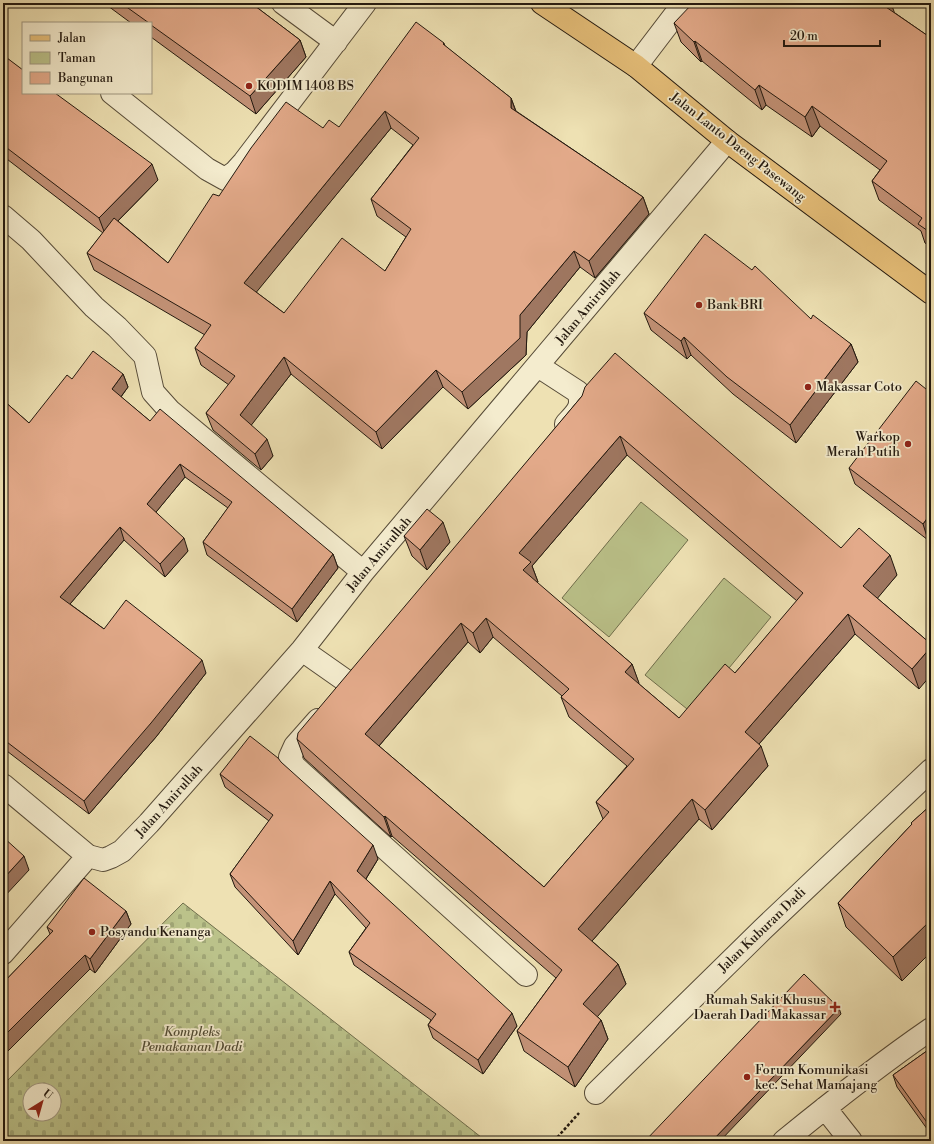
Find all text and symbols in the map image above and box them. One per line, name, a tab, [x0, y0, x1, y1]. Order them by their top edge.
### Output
legend	[22, 22, 152, 94]
scale bar	[784, 22, 880, 48]
text: 20 m	[790, 29, 818, 44]
text: Jalan	[57, 31, 86, 46]
text: Taman	[58, 51, 96, 66]
text: Bangunan	[57, 71, 113, 86]
place label: KODIM 1408 BS	[257, 78, 354, 94]
marker: KODIM 1408 BS	[244, 81, 254, 91]
street label: Jalan Lanto Daeng Pasewang	[666, 88, 809, 205]
street label: Jalan Amirullah	[551, 266, 624, 349]
place label: Bank BRI	[706, 297, 763, 313]
marker: Bank BRI	[694, 300, 704, 310]
place label: Makassar Coto	[816, 379, 902, 395]
marker: Makassar Coto	[803, 382, 813, 392]
place label: Warkop Merah Putih	[826, 429, 900, 460]
marker: Warkop Merah Putih	[903, 439, 913, 449]
street label: Jalan Amirullah	[342, 513, 415, 596]
street label: Jalan Amirullah	[131, 761, 206, 842]
street label: Jalan Kuburan Dadi	[714, 884, 809, 977]
place label: Posyandu Kenanga	[100, 924, 211, 940]
marker: Posyandu Kenanga	[87, 927, 97, 937]
place label: Rumah Sakit Khusus Daerah Dadi Makassar	[694, 992, 826, 1023]
marker: Rumah Sakit Khusus Daerah Dadi Makassar	[829, 1001, 841, 1013]
park label: Kompleks Pemakaman Dadi	[140, 1024, 244, 1055]
place label: Forum Komunikasi kec. Sehat Mamajang	[755, 1062, 878, 1093]
marker: Forum Komunikasi kec. Sehat Mamajang	[742, 1072, 752, 1082]
north arrow	[22, 1082, 62, 1122]
text: U	[40, 1087, 55, 1103]

